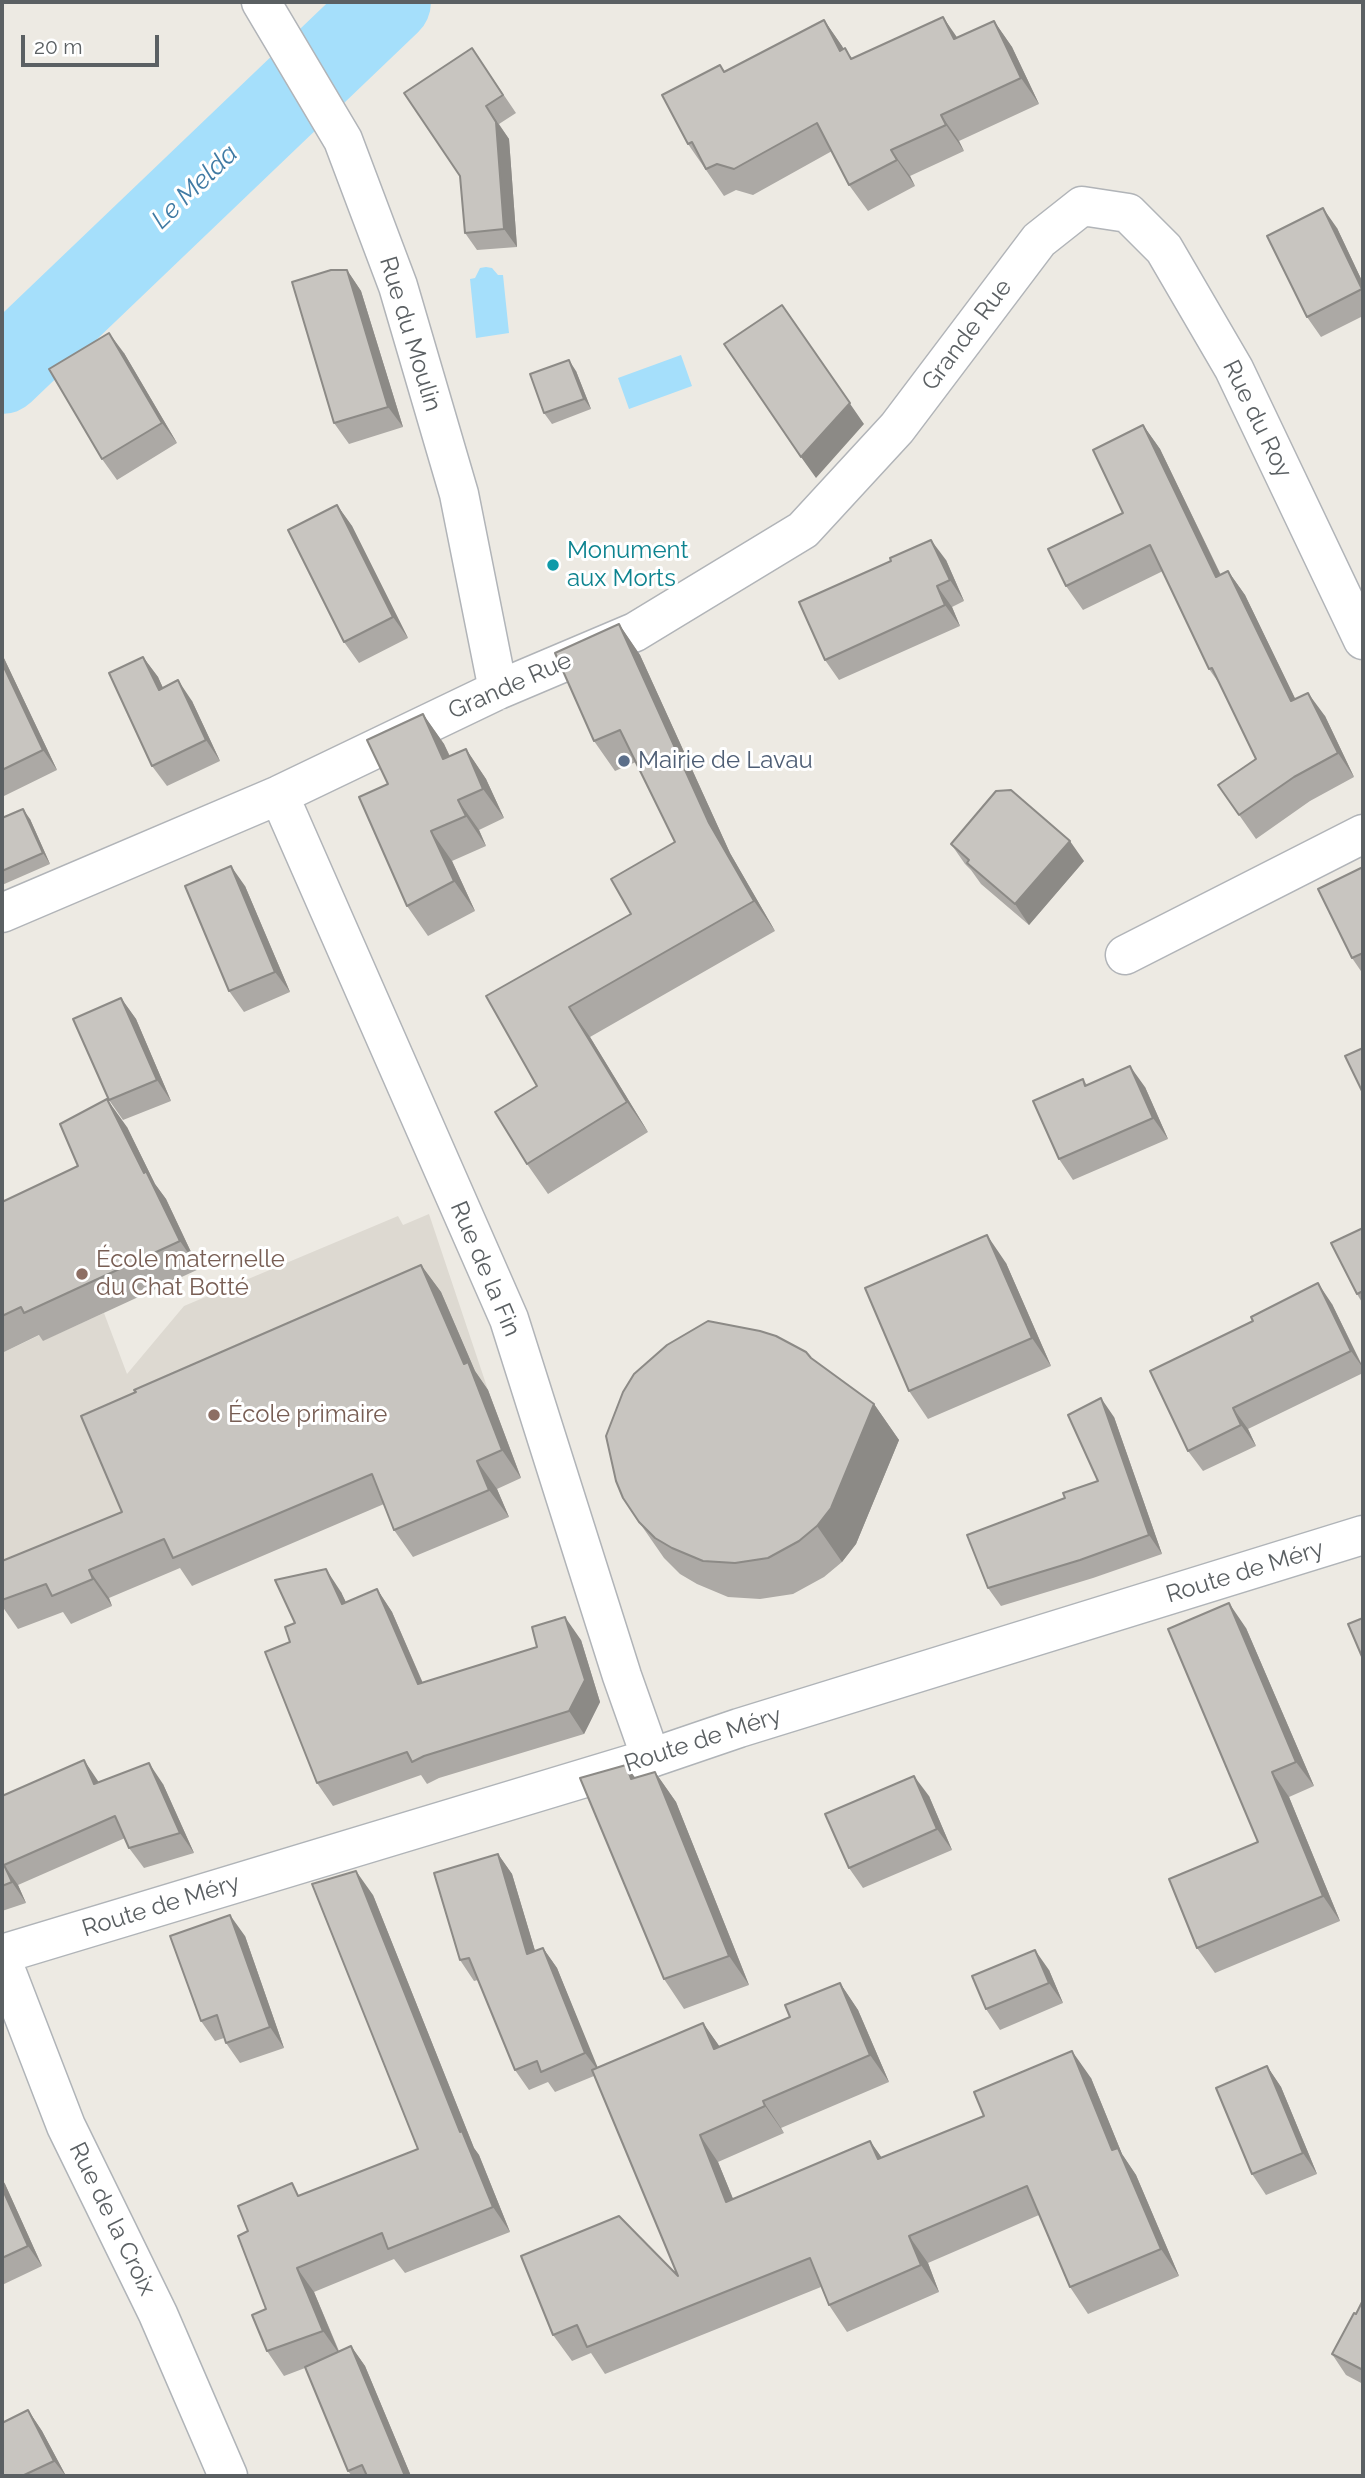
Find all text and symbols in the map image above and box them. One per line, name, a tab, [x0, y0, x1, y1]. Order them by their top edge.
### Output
scale bar	[24, 21, 163, 65]
text: 20 m	[34, 34, 82, 59]
water label: Le Melda	[145, 138, 245, 236]
street label: Rue du Moulin	[373, 253, 447, 415]
street label: Grande Rue	[916, 274, 1018, 396]
street label: Rue du Roy	[1216, 355, 1298, 483]
place label: Monument aux Morts	[567, 537, 688, 593]
marker: Monument aux Morts	[545, 557, 561, 573]
street label: Grande Rue	[444, 646, 576, 726]
place label: Mairie de Lavau	[638, 747, 813, 775]
marker: Mairie de Lavau	[616, 753, 632, 769]
street label: Rue de la Fin	[444, 1197, 526, 1341]
place label: École maternelle du Chat Botté	[96, 1246, 285, 1302]
marker: École maternelle du Chat Botté	[74, 1266, 90, 1282]
place label: École primaire	[228, 1401, 387, 1429]
marker: École primaire	[206, 1407, 222, 1423]
street label: Route de Méry	[1163, 1534, 1327, 1610]
street label: Route de Méry	[621, 1701, 785, 1779]
street label: Route de Méry	[79, 1868, 243, 1944]
street label: Rue de la Croix	[62, 2138, 162, 2300]

